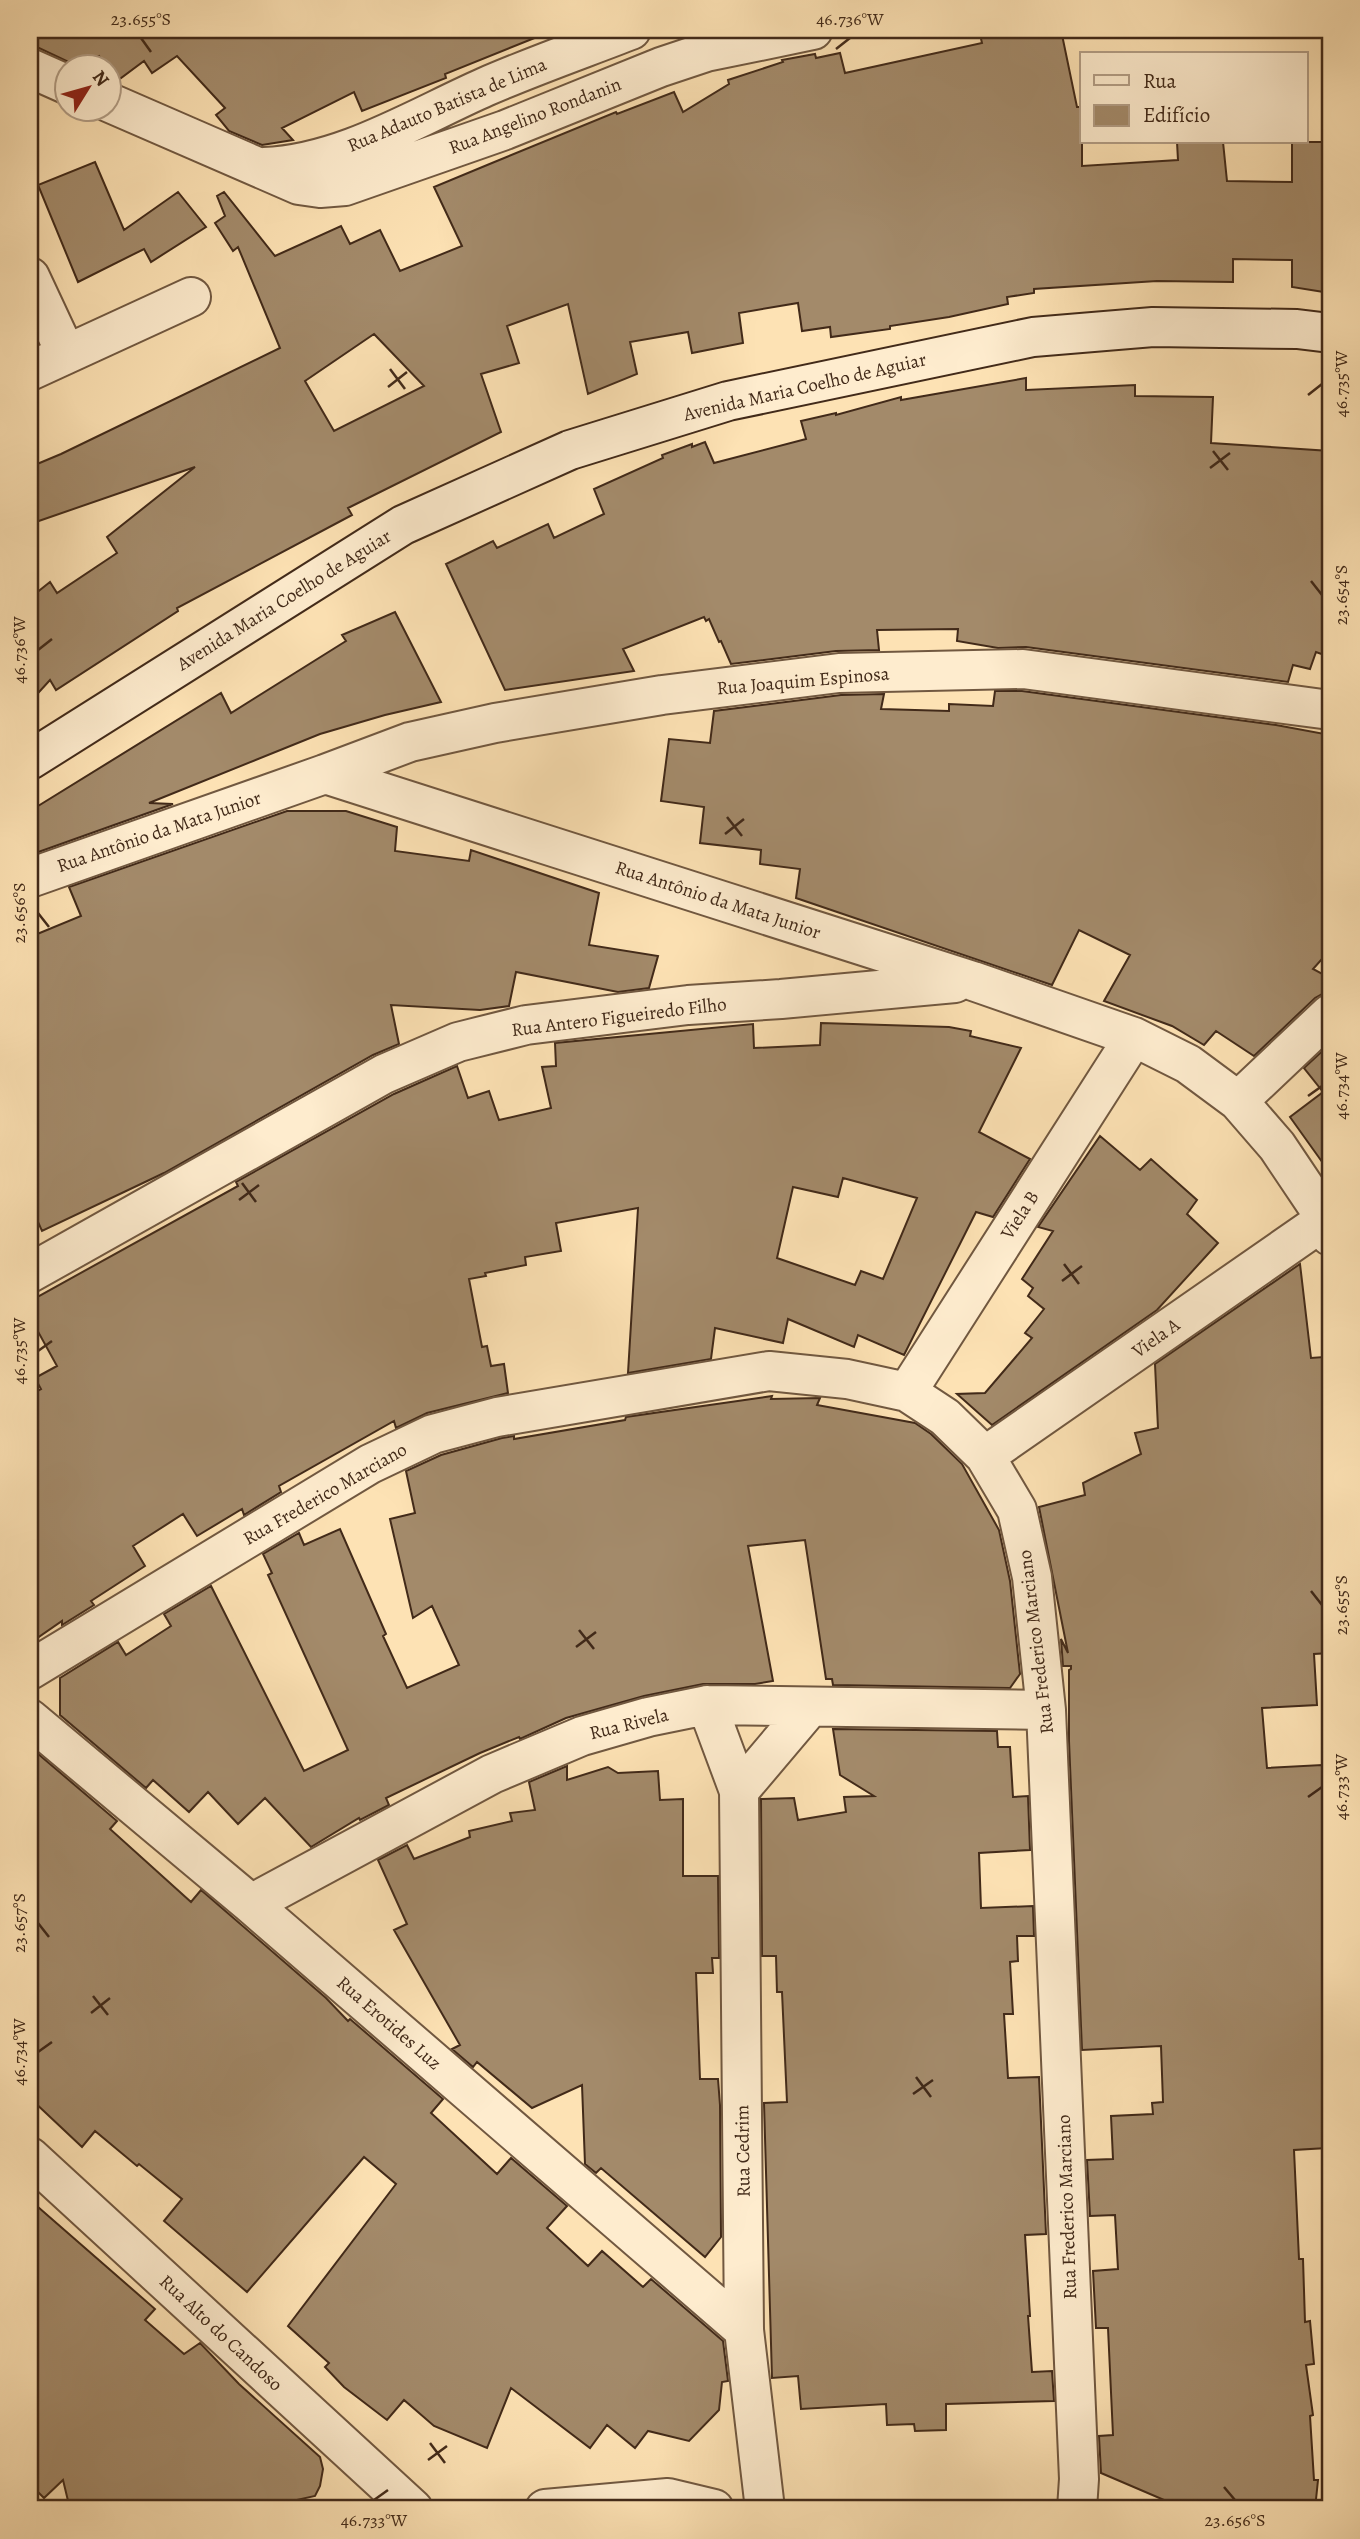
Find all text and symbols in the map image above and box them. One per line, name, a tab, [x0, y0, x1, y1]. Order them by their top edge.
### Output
text: 23.655°S	[111, 7, 171, 31]
text: 46.736°W	[816, 7, 884, 31]
street label: Rua Adauto Batista de Lima	[343, 51, 551, 159]
north arrow	[52, 52, 122, 122]
legend	[1080, 52, 1308, 144]
text: N	[86, 65, 115, 92]
text: Rua	[1143, 67, 1177, 95]
street label: Rua Angelino Rondanin	[445, 71, 625, 161]
text: Edifício	[1143, 101, 1210, 129]
street label: Avenida Maria Coelho de Aguiar	[680, 346, 929, 428]
text: 46.735°W	[1329, 350, 1353, 417]
street label: Avenida Maria Coelho de Aguiar	[171, 523, 396, 677]
text: 23.654°S	[1329, 565, 1353, 625]
text: 46.736°W	[7, 616, 31, 684]
street label: Rua Joaquim Espinosa	[716, 660, 891, 702]
street label: Rua Antônio da Mata Junior	[53, 785, 265, 879]
street label: Rua Antônio da Mata Junior	[612, 854, 824, 946]
text: 23.656°S	[7, 883, 31, 943]
street label: Rua Antero Figueiredo Filho	[510, 991, 728, 1043]
text: 46.734°W	[1329, 1052, 1353, 1120]
street label: Viela B	[994, 1186, 1045, 1245]
street label: Viela A	[1126, 1312, 1186, 1364]
text: 46.735°W	[7, 1317, 31, 1384]
street label: Rua Frederico Marciano	[238, 1436, 412, 1552]
street label: Rua Frederico Marciano	[1012, 1548, 1060, 1736]
text: 23.655°S	[1329, 1575, 1353, 1635]
street label: Rua Rivela	[587, 1702, 672, 1746]
text: 46.733°W	[1329, 1753, 1353, 1820]
text: 23.657°S	[7, 1893, 31, 1953]
street label: Rua Erotides Luz	[331, 1970, 447, 2076]
text: 46.734°W	[7, 2018, 31, 2086]
street label: Rua Cedrim	[729, 2104, 757, 2198]
street label: Rua Frederico Marciano	[1051, 2114, 1083, 2300]
street label: Rua Alto do Candoso	[154, 2269, 288, 2397]
text: 46.733°W	[341, 2508, 408, 2532]
text: 23.656°S	[1205, 2508, 1265, 2532]

